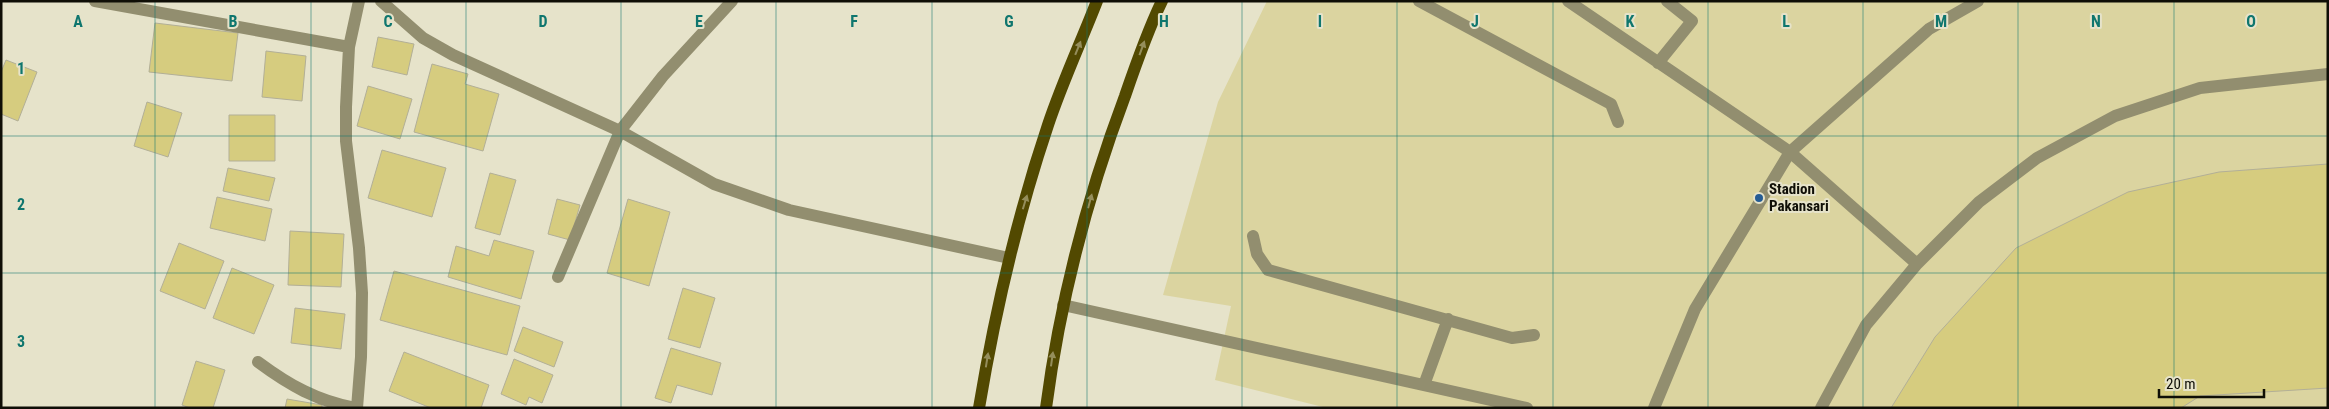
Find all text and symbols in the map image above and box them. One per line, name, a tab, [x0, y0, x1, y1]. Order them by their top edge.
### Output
text: A	[73, 12, 83, 31]
text: B	[229, 12, 238, 31]
text: C	[383, 12, 393, 31]
text: D	[538, 12, 548, 31]
text: E	[695, 12, 703, 31]
text: F	[850, 12, 858, 31]
text: G	[1004, 12, 1014, 31]
text: H	[1159, 12, 1169, 31]
text: I	[1318, 12, 1322, 31]
text: J	[1471, 12, 1479, 31]
text: K	[1626, 12, 1635, 31]
text: L	[1782, 12, 1790, 31]
text: M	[1935, 12, 1947, 31]
text: N	[2091, 12, 2101, 31]
text: O	[2246, 12, 2256, 31]
one-way arrow	[1138, 40, 1146, 55]
one-way arrow	[1075, 41, 1083, 56]
text: 1	[17, 59, 25, 78]
place label: Stadion Pakansari	[1769, 180, 1829, 215]
marker: Stadion Pakansari	[1753, 192, 1765, 204]
one-way arrow	[1022, 194, 1030, 209]
one-way arrow	[1086, 194, 1094, 209]
text: 2	[17, 195, 25, 214]
text: 3	[17, 332, 25, 351]
one-way arrow	[983, 351, 991, 367]
one-way arrow	[1048, 351, 1056, 367]
scale bar	[2159, 366, 2264, 398]
text: 20 m	[2166, 375, 2196, 393]

